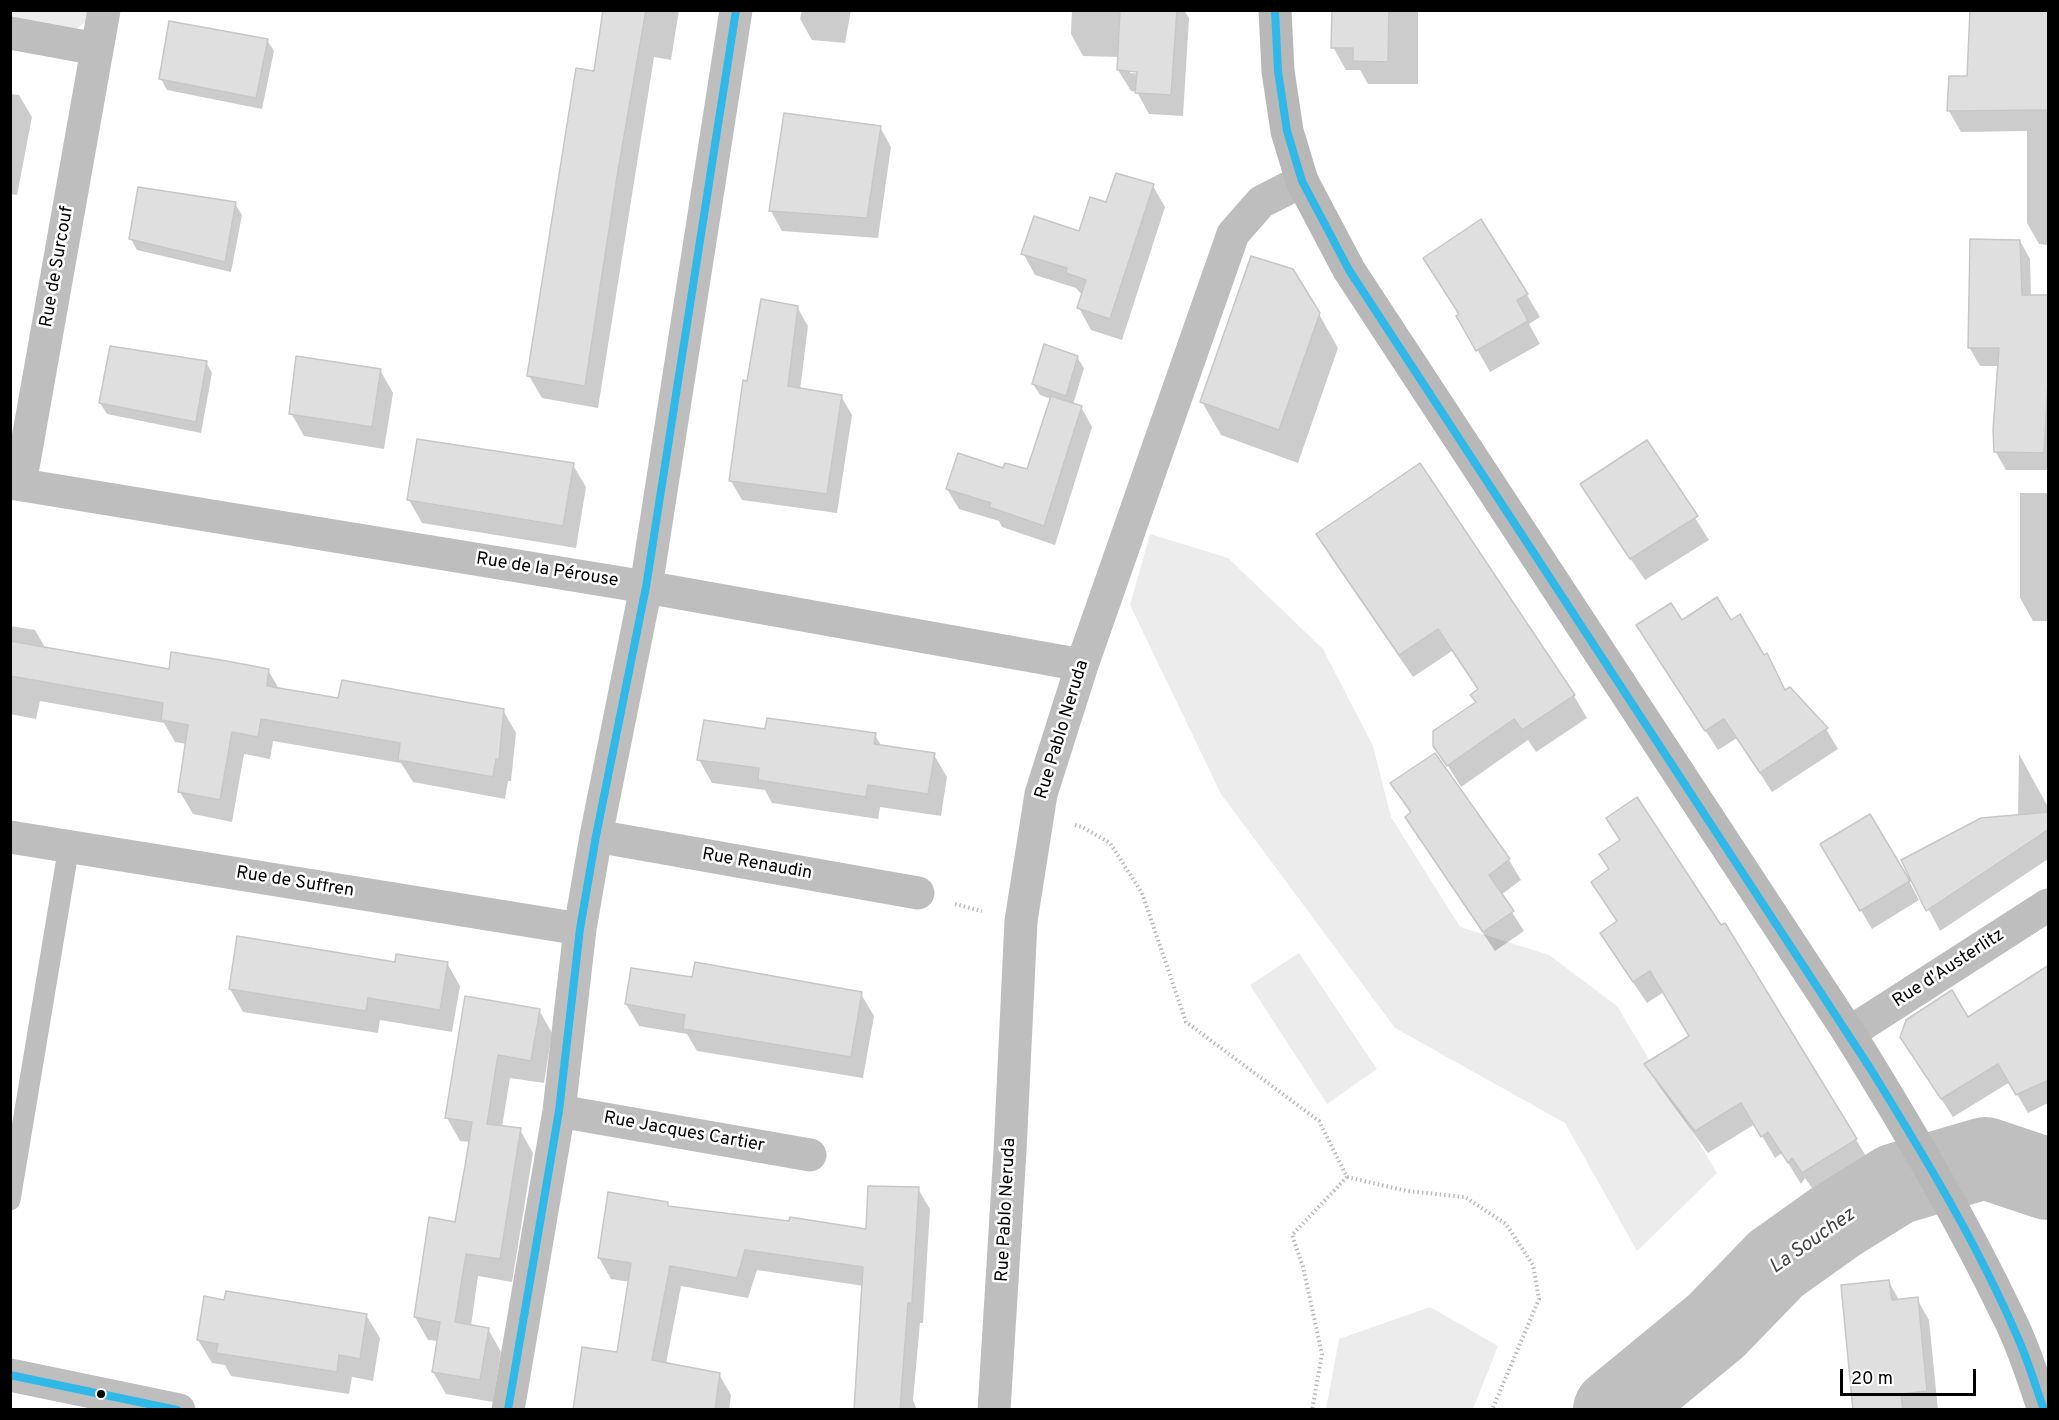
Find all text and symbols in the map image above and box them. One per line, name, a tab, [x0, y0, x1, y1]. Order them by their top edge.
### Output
street label: Rue de Surcouf	[37, 205, 79, 329]
street label: Rue de la Pérouse	[474, 549, 620, 593]
street label: Rue Pablo Neruda	[1032, 658, 1094, 802]
street label: Rue Renaudin	[700, 845, 814, 885]
street label: Rue de Suffren	[234, 863, 356, 903]
street label: Rue d'Austerlitz	[1889, 925, 2009, 1013]
street label: Rue Jacques Cartier	[602, 1108, 766, 1158]
street label: Rue Pablo Neruda	[992, 1137, 1022, 1283]
water label: La Souchez	[1766, 1204, 1860, 1280]
scale bar	[1843, 1357, 1980, 1395]
text: 20 m	[1851, 1368, 1893, 1391]
unlabelled marker	[95, 1388, 107, 1400]

